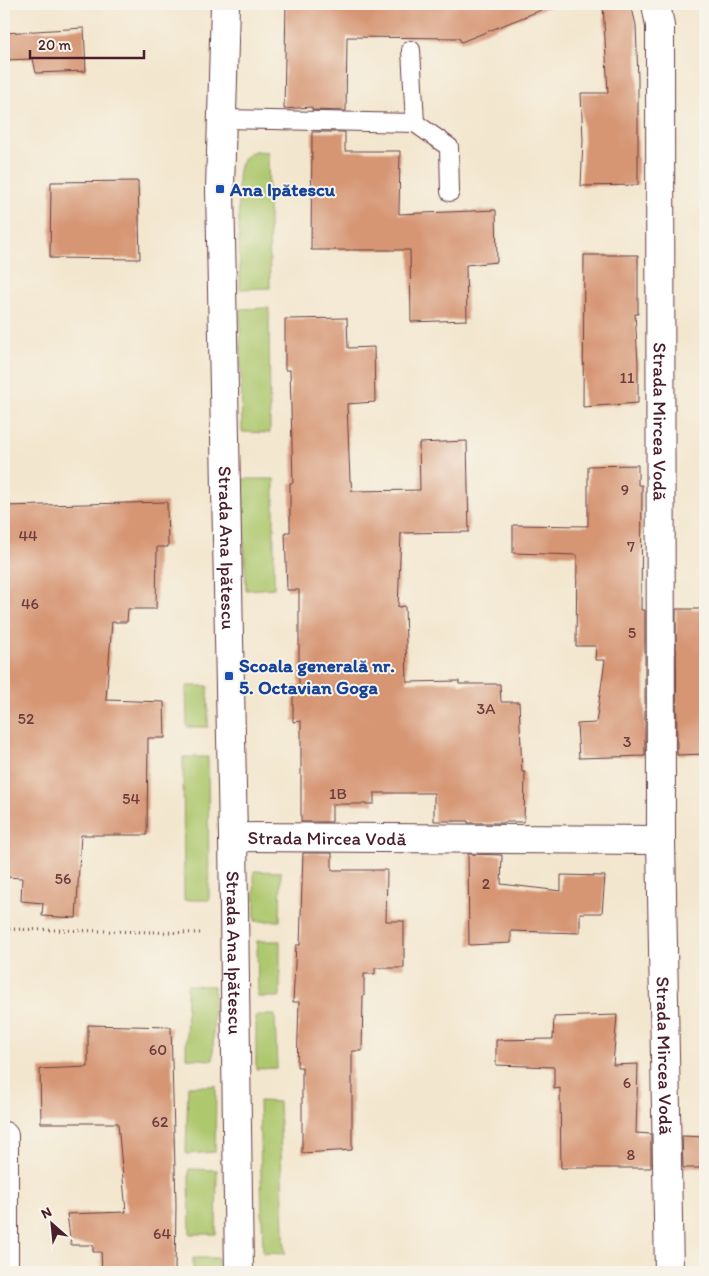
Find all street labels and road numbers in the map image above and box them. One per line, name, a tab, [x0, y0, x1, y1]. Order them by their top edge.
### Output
street label: Strada Mircea Vodă	[649, 342, 672, 501]
street label: Strada Ana Ipătescu	[214, 466, 240, 630]
street label: Strada Mircea Vodă	[248, 826, 407, 850]
street label: Strada Ana Ipătescu	[222, 871, 247, 1035]
street label: Strada Mircea Vodă	[652, 976, 678, 1135]

